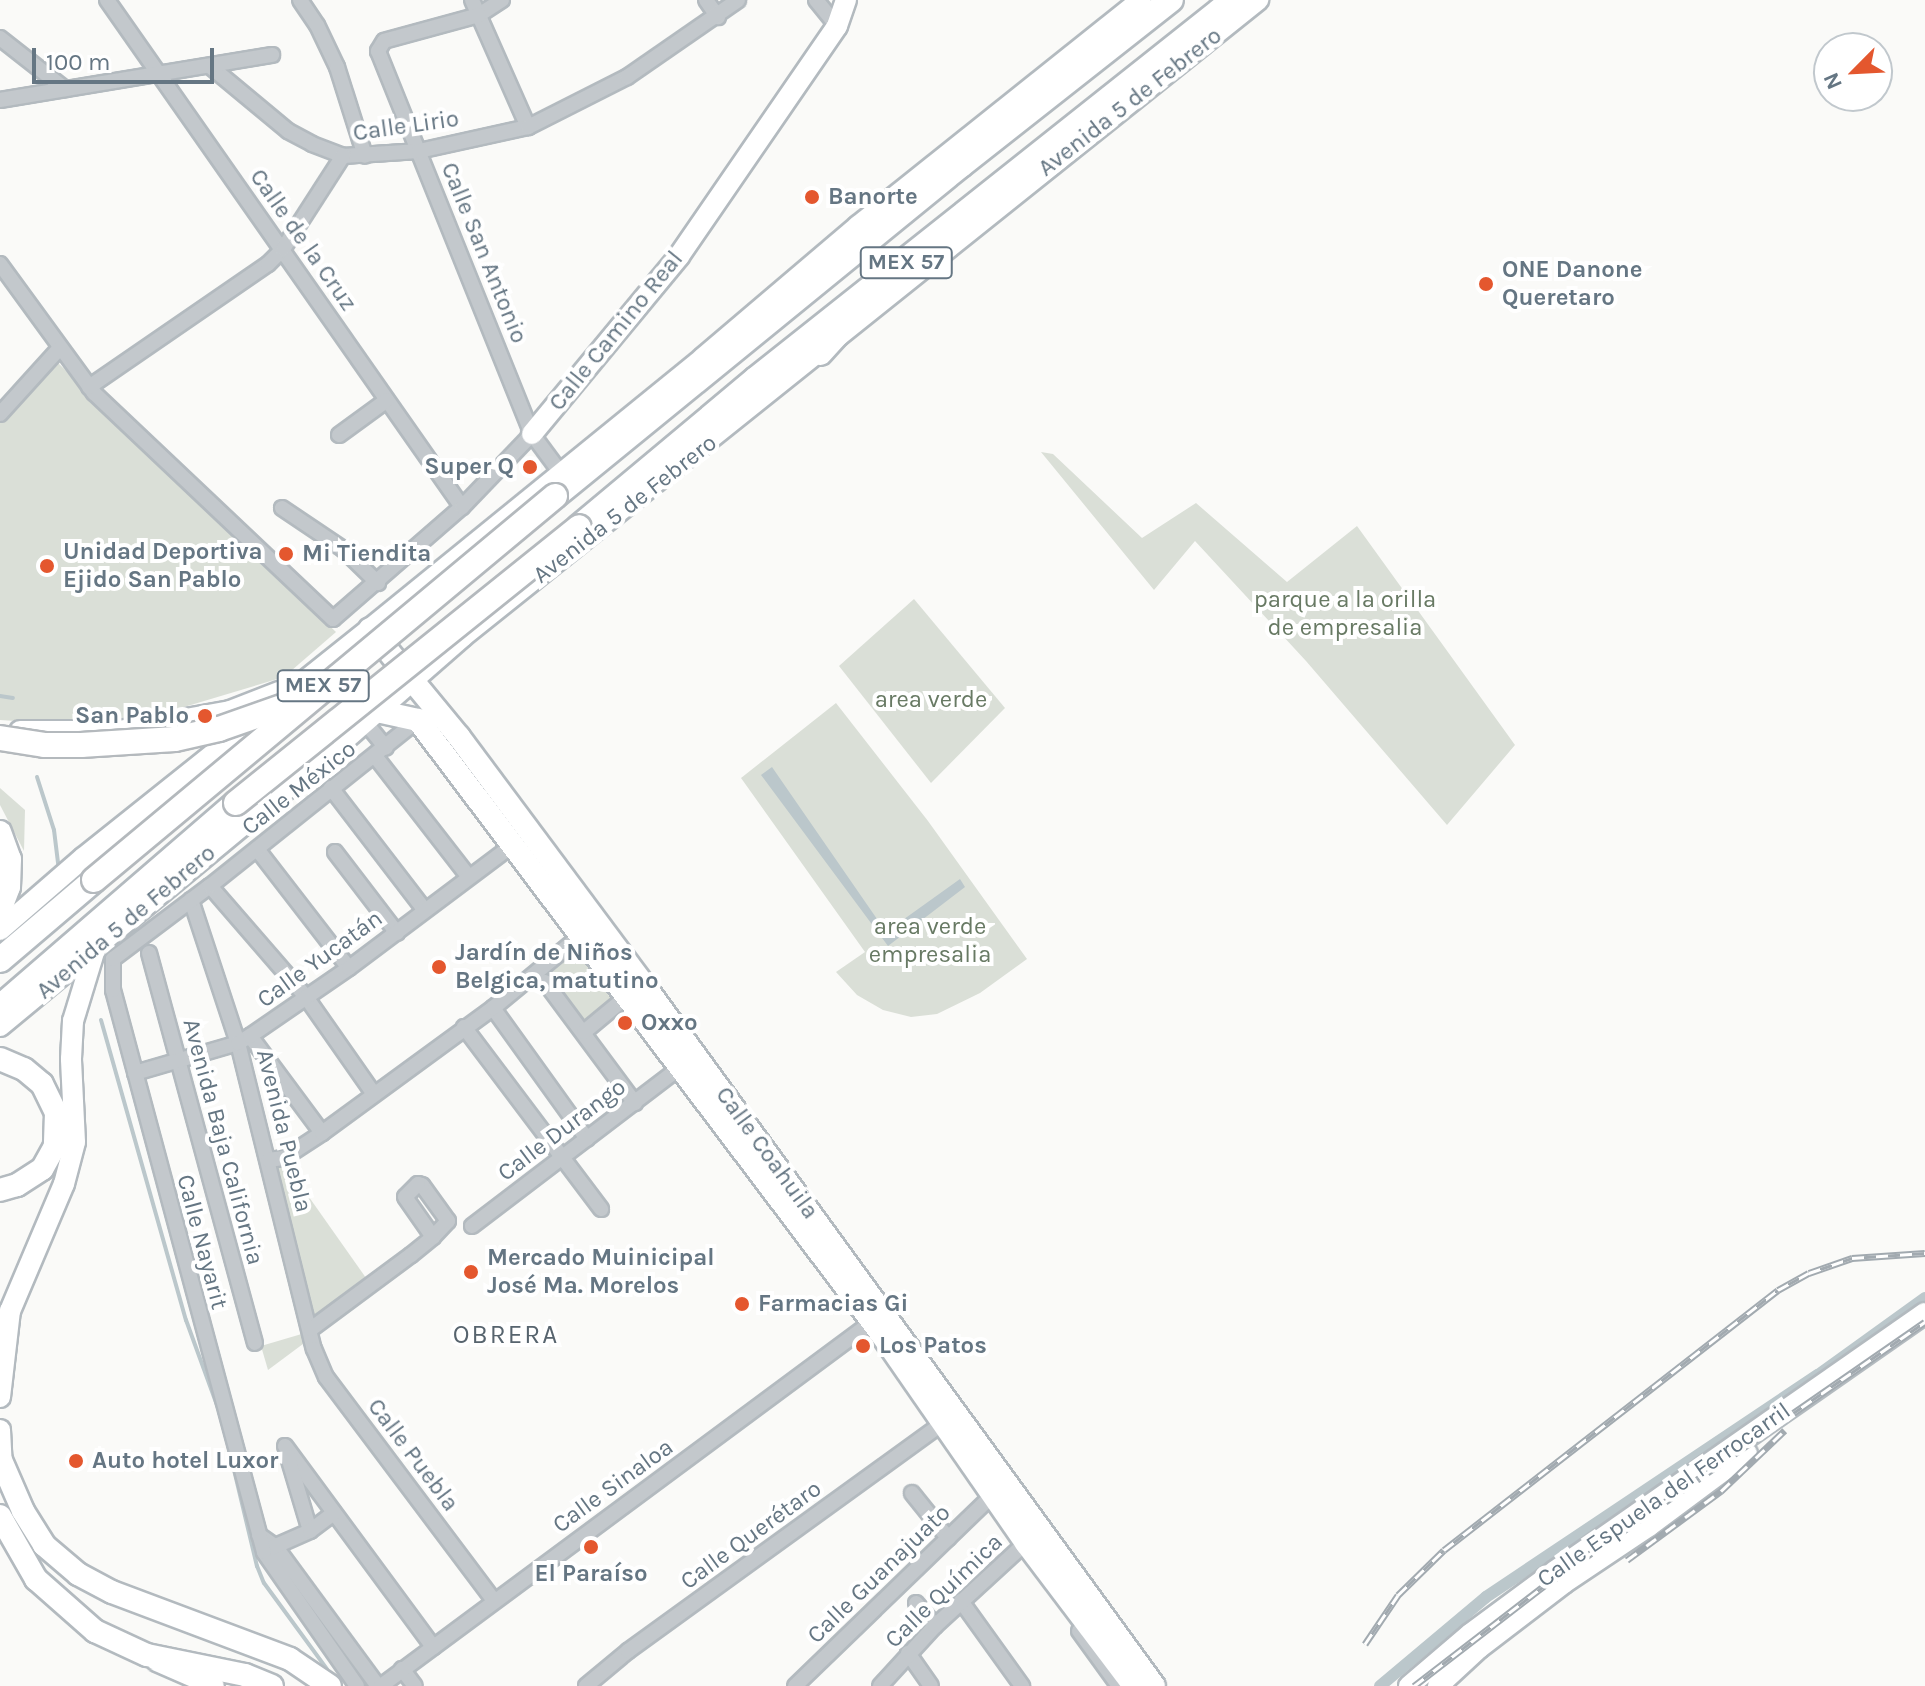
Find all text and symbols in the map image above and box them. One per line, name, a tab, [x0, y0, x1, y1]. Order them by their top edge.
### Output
street label: Avenida 5 de Febrero	[1032, 21, 1228, 183]
scale bar	[36, 32, 218, 82]
north arrow	[1813, 32, 1893, 112]
text: 100 m	[46, 48, 111, 76]
text: N	[1818, 68, 1848, 93]
street label: Calle Lirio	[351, 104, 461, 148]
street label: Calle San Antonio	[435, 158, 533, 348]
street label: Calle de la Cruz	[243, 164, 363, 316]
place label: Banorte	[828, 183, 918, 211]
marker: Banorte	[803, 188, 821, 206]
street label: Calle Camino Real	[543, 245, 689, 417]
road number: MEX 57	[858, 245, 954, 281]
place label: ONE Danone Queretaro	[1502, 256, 1642, 312]
marker: ONE Danone Queretaro	[1477, 275, 1495, 293]
street label: Avenida 5 de Febrero	[527, 428, 723, 590]
place label: Super Q	[424, 453, 514, 481]
marker: Super Q	[521, 458, 539, 476]
place label: Unidad Deportiva Ejido San Pablo	[63, 538, 263, 594]
place label: Mi Tiendita	[302, 540, 431, 568]
marker: Mi Tiendita	[277, 545, 295, 563]
marker: Unidad Deportiva Ejido San Pablo	[38, 557, 56, 575]
park label: parque a la orilla de empresalia	[1254, 586, 1436, 642]
road number: MEX 57	[275, 668, 371, 704]
park label: area verde	[875, 686, 987, 714]
place label: San Pablo	[75, 702, 189, 730]
marker: San Pablo	[196, 707, 214, 725]
street label: Calle México	[236, 734, 362, 842]
street label: Avenida 5 de Febrero	[31, 839, 221, 1005]
street label: Calle Yucatán	[252, 904, 388, 1014]
park label: area verde empresalia	[869, 913, 991, 969]
place label: Jardín de Niños Belgica, matutino	[455, 939, 659, 995]
marker: Jardín de Niños Belgica, matutino	[430, 958, 448, 976]
place label: Oxxo	[641, 1009, 698, 1037]
marker: Oxxo	[616, 1014, 634, 1032]
street label: Avenida Baja California	[176, 1016, 270, 1268]
street label: Avenida Puebla	[250, 1047, 318, 1215]
street label: Calle Durango	[492, 1073, 632, 1187]
street label: Calle Coahuila	[709, 1081, 825, 1225]
street label: Calle Nayarit	[170, 1172, 234, 1312]
place label: Mercado Muinicipal José Ma. Morelos	[487, 1244, 715, 1300]
marker: Mercado Muinicipal José Ma. Morelos	[462, 1263, 480, 1281]
place label: Farmacias Gi	[758, 1290, 908, 1318]
marker: Farmacias Gi	[733, 1295, 751, 1313]
district label: OBRERA	[453, 1319, 559, 1351]
place label: Los Patos	[879, 1332, 987, 1360]
marker: Los Patos	[854, 1337, 872, 1355]
street label: Calle Puebla	[361, 1393, 465, 1517]
street label: Calle Espuela del Ferrocarril	[1532, 1396, 1796, 1594]
street label: Calle Sinaloa	[547, 1433, 679, 1539]
place label: Auto hotel Luxor	[92, 1447, 278, 1475]
marker: Auto hotel Luxor	[67, 1452, 85, 1470]
street label: Calle Querétaro	[675, 1474, 827, 1596]
street label: Calle Guanajuato	[801, 1498, 957, 1650]
street label: Calle Química	[879, 1528, 1009, 1654]
marker: El Paraíso	[582, 1538, 600, 1556]
place label: El Paraíso	[534, 1560, 648, 1588]

